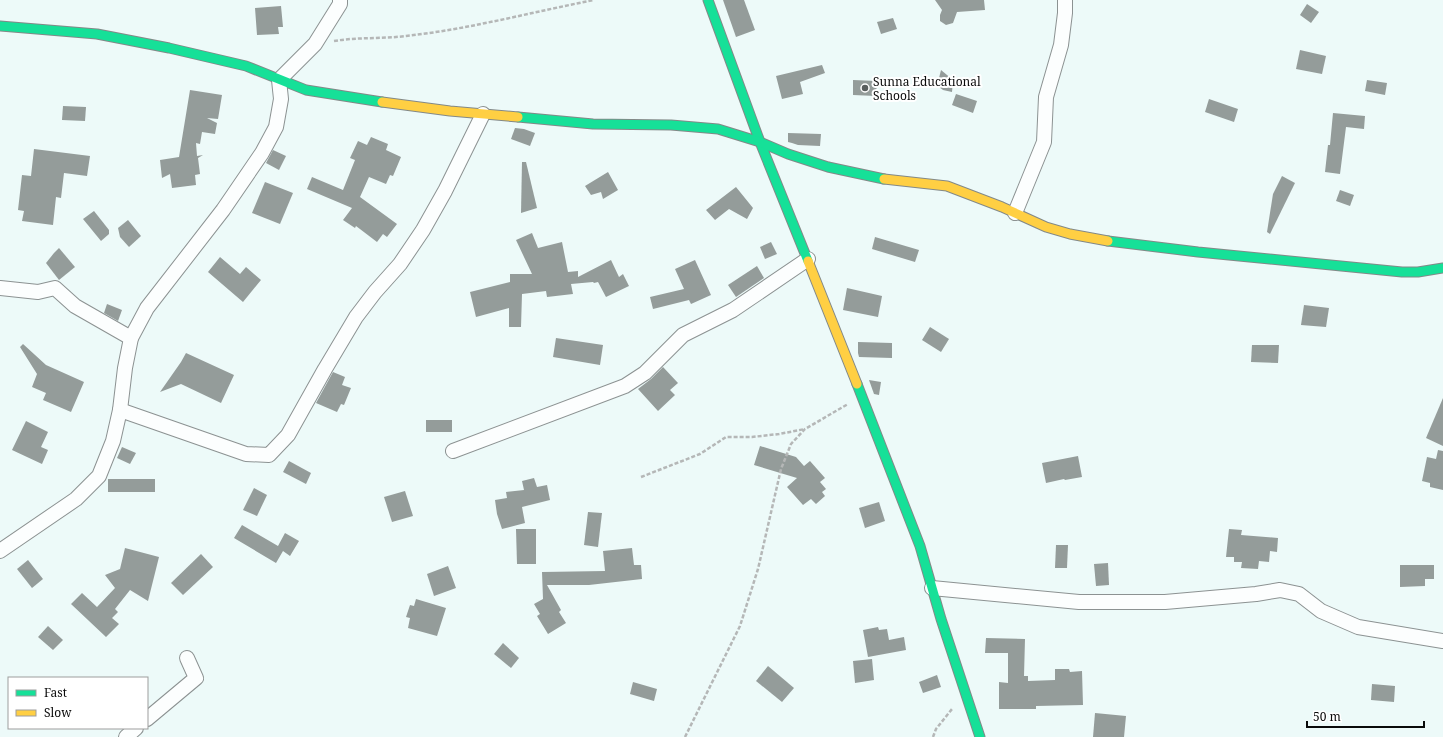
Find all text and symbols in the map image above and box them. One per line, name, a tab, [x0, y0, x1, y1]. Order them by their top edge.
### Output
place label: Sunna Educational Schools	[873, 73, 981, 104]
marker: Sunna Educational Schools	[860, 83, 870, 93]
legend	[8, 677, 148, 729]
text: Fast	[44, 684, 67, 701]
scale bar	[1307, 703, 1424, 729]
text: Slow	[44, 704, 72, 721]
text: 50 m	[1313, 708, 1341, 725]

